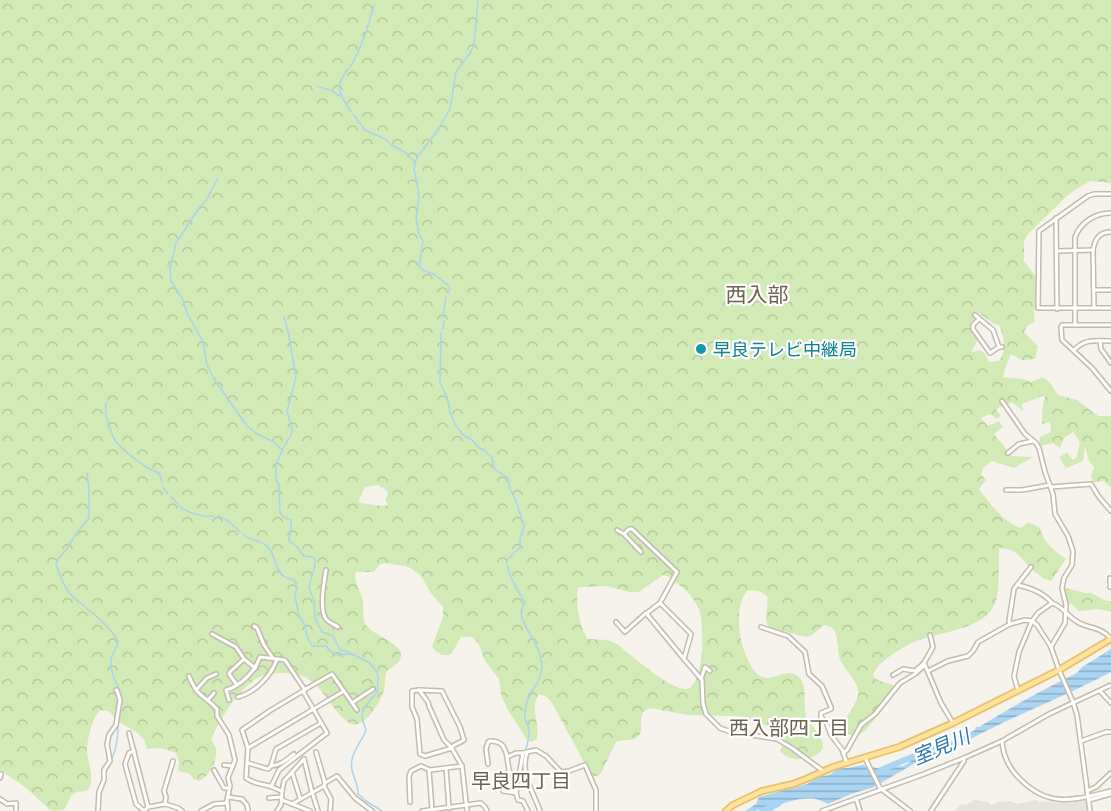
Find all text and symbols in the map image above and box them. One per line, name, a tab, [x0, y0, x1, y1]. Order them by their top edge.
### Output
district label: 西入部	[726, 281, 789, 308]
place label: 早良テレビ中継局	[713, 338, 857, 361]
marker: 早良テレビ中継局	[694, 342, 708, 356]
district label: 西入部四丁目	[729, 715, 849, 741]
water label: 室見川	[908, 723, 976, 771]
district label: 早良四丁目	[471, 768, 571, 794]

